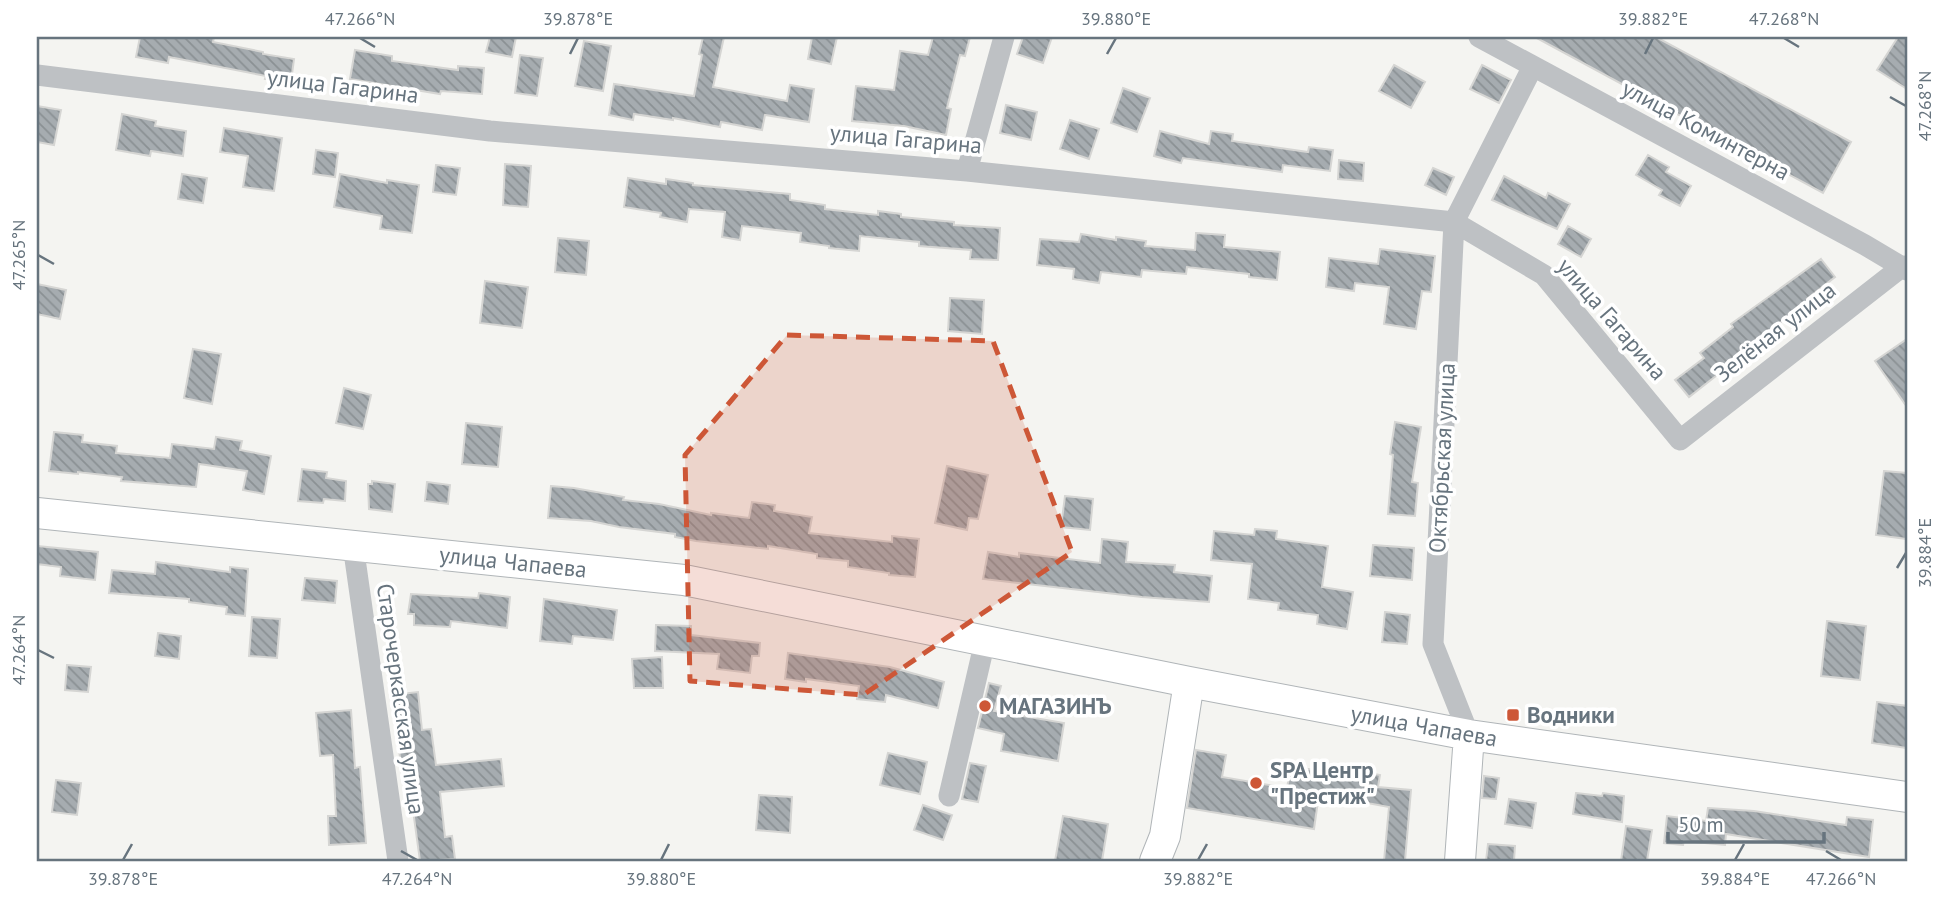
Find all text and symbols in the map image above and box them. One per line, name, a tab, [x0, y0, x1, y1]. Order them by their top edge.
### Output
text: 47.266°N	[325, 7, 395, 30]
text: 39.878°E	[543, 7, 613, 30]
text: 39.880°E	[1081, 7, 1151, 30]
text: 39.882°E	[1618, 7, 1688, 30]
text: 47.268°N	[1749, 7, 1819, 30]
street label: улица Гагарина	[266, 62, 420, 109]
text: 47.268°N	[1913, 71, 1936, 141]
street label: улица Коминтерна	[1617, 73, 1795, 186]
street label: улица Гагарина	[829, 117, 983, 160]
text: 47.265°N	[7, 220, 30, 290]
street label: улица Гагарина	[1551, 252, 1673, 386]
street label: Зелёная улица	[1708, 275, 1841, 388]
street label: Октябрьская улица	[1422, 362, 1461, 554]
text: 39.884°E	[1913, 518, 1936, 588]
street label: улица Чапаева	[438, 539, 588, 584]
street label: Старочеркасская улица	[371, 582, 432, 816]
text: 47.264°N	[7, 615, 30, 685]
place label: МАГАЗИНЪ	[999, 691, 1112, 720]
marker: МАГАЗИНЪ	[977, 698, 993, 714]
street label: улица Чапаева	[1349, 698, 1500, 753]
place label: Водники	[1527, 700, 1615, 729]
marker: Водники	[1505, 707, 1521, 723]
place label: SPA Центр "Престиж"	[1270, 755, 1375, 810]
marker: SPA Центр "Престиж"	[1248, 775, 1264, 791]
scale bar	[1668, 800, 1823, 844]
text: 50 m	[1678, 811, 1724, 838]
text: 39.878°E	[88, 867, 158, 890]
text: 47.264°N	[382, 867, 452, 890]
text: 39.880°E	[626, 867, 696, 890]
text: 39.882°E	[1163, 867, 1233, 890]
text: 39.884°E	[1700, 867, 1770, 890]
text: 47.266°N	[1806, 867, 1876, 890]

